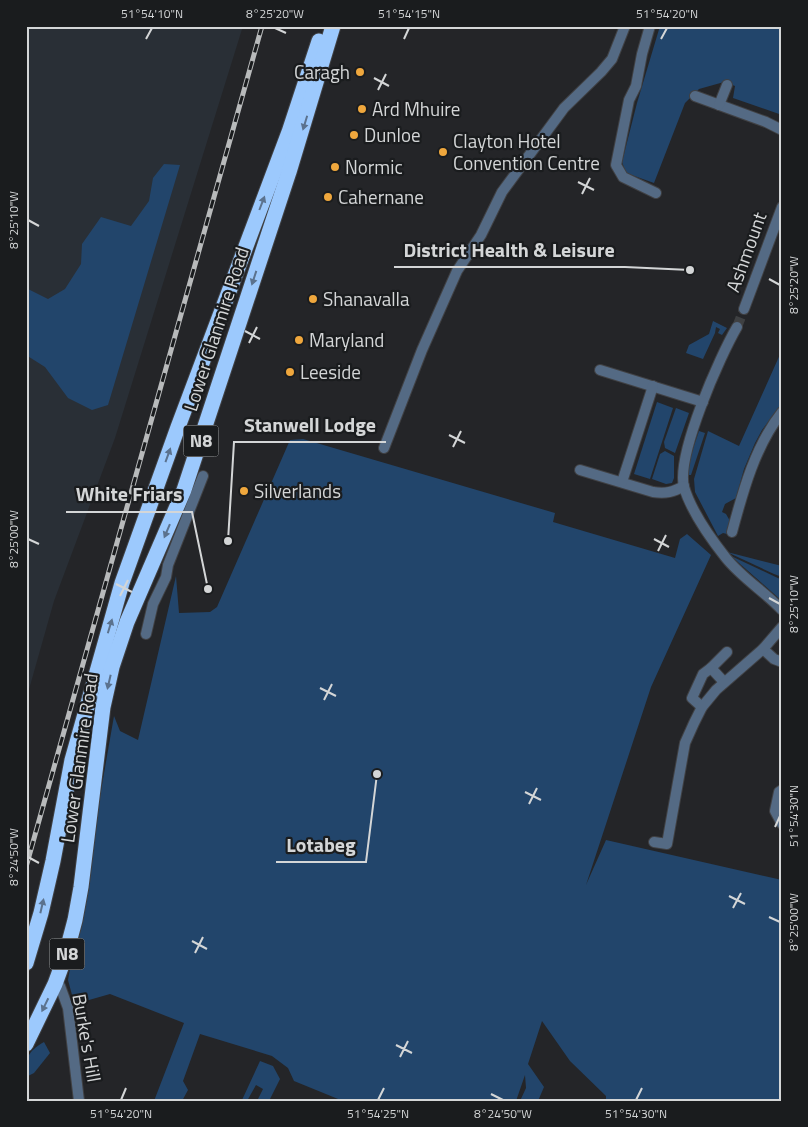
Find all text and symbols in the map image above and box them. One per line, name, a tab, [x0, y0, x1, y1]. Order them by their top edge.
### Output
text: 51°54'10"N	[121, 4, 183, 23]
text: 8°25'20"W	[246, 4, 304, 23]
text: 51°54'15"N	[378, 4, 440, 23]
text: 51°54'20"N	[636, 4, 698, 23]
place label: Caragh	[294, 57, 350, 86]
marker: Caragh	[354, 66, 366, 78]
place label: Ard Mhuire	[372, 94, 460, 123]
marker: Ard Mhuire	[356, 103, 368, 115]
one-way arrow	[300, 116, 308, 131]
place label: Dunloe	[364, 120, 421, 149]
place label: Clayton Hotel Convention Centre	[453, 126, 600, 177]
marker: Dunloe	[348, 129, 360, 141]
marker: Clayton Hotel Convention Centre	[437, 146, 449, 158]
place label: Normic	[345, 152, 403, 181]
marker: Normic	[329, 161, 341, 173]
place label: Cahernane	[338, 182, 424, 211]
text: 8°25'10"W	[4, 191, 23, 249]
marker: Cahernane	[322, 191, 334, 203]
one-way arrow	[258, 195, 266, 210]
street label: Ashmount	[718, 207, 773, 296]
callout: District Health & Leisure	[394, 232, 625, 267]
text: District Health & Leisure	[403, 234, 615, 265]
street label: Lower Glanmire Road	[175, 243, 256, 415]
text: 8°25'20"W	[784, 256, 803, 314]
one-way arrow	[250, 271, 258, 286]
place label: Shanavalla	[323, 284, 410, 313]
marker: Shanavalla	[307, 293, 319, 305]
place label: Maryland	[309, 325, 384, 354]
marker: Maryland	[293, 334, 305, 346]
place label: Leeside	[300, 357, 361, 386]
marker: Leeside	[284, 366, 296, 378]
callout: Stanwell Lodge	[234, 407, 386, 442]
text: Stanwell Lodge	[244, 409, 376, 440]
road number: N8	[184, 426, 218, 456]
one-way arrow	[164, 447, 172, 462]
place label: Silverlands	[254, 476, 341, 505]
callout: White Friars	[66, 477, 192, 512]
text: White Friars	[76, 478, 182, 509]
marker: Silverlands	[238, 485, 250, 497]
text: 8°25'00"W	[4, 510, 23, 568]
one-way arrow	[163, 524, 171, 538]
text: 8°25'10"W	[784, 575, 803, 633]
one-way arrow	[106, 618, 114, 633]
street label: Lower Glanmire Road	[52, 671, 105, 845]
one-way arrow	[105, 674, 113, 689]
text: 51°54'30"N	[784, 785, 803, 847]
callout: Lotabeg	[276, 827, 366, 862]
text: 8°24'50"W	[4, 828, 23, 886]
text: Lotabeg	[286, 829, 356, 860]
text: 8°25'00"W	[784, 893, 803, 951]
one-way arrow	[38, 898, 46, 914]
road number: N8	[50, 939, 84, 970]
street label: Burke's Hill	[65, 991, 110, 1084]
one-way arrow	[40, 998, 48, 1012]
text: 51°54'20"N	[90, 1104, 152, 1123]
text: 51°54'25"N	[347, 1104, 409, 1123]
text: 8°24'50"W	[474, 1104, 532, 1123]
text: 51°54'30"N	[605, 1104, 667, 1123]

